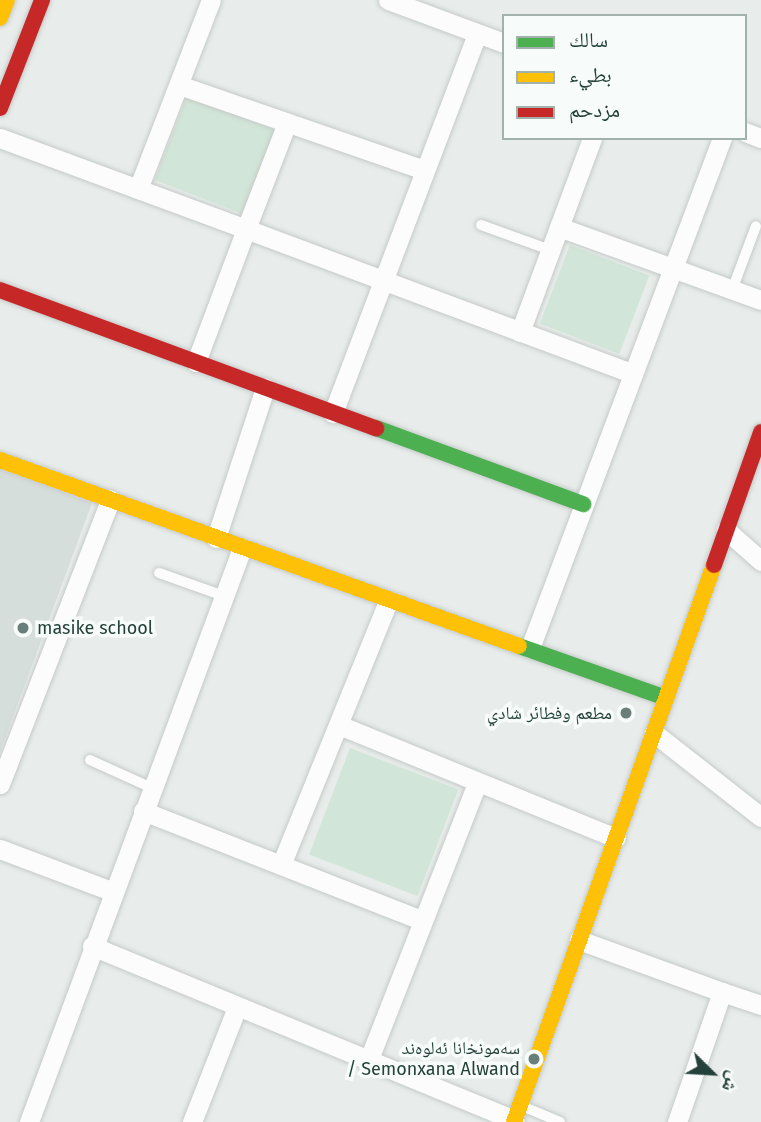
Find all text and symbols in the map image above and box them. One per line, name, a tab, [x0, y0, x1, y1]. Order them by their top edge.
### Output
legend	[502, 14, 747, 140]
text: سالك	[569, 27, 608, 53]
text: بطيء	[569, 62, 612, 88]
text: مزدحم	[569, 97, 620, 123]
place label: masike school	[37, 617, 153, 639]
marker: masike school	[15, 620, 31, 636]
place label: مطعم وفطائر شادي	[487, 702, 612, 724]
marker: مطعم وفطائر شادي	[618, 705, 634, 721]
place label: سەمونخانا ئەلوەند / Semonxana Alwand	[347, 1038, 520, 1080]
north arrow	[677, 1038, 747, 1108]
marker: سەمونخانا ئەلوەند / Semonxana Alwand	[526, 1051, 542, 1067]
text: ش	[717, 1068, 746, 1096]

